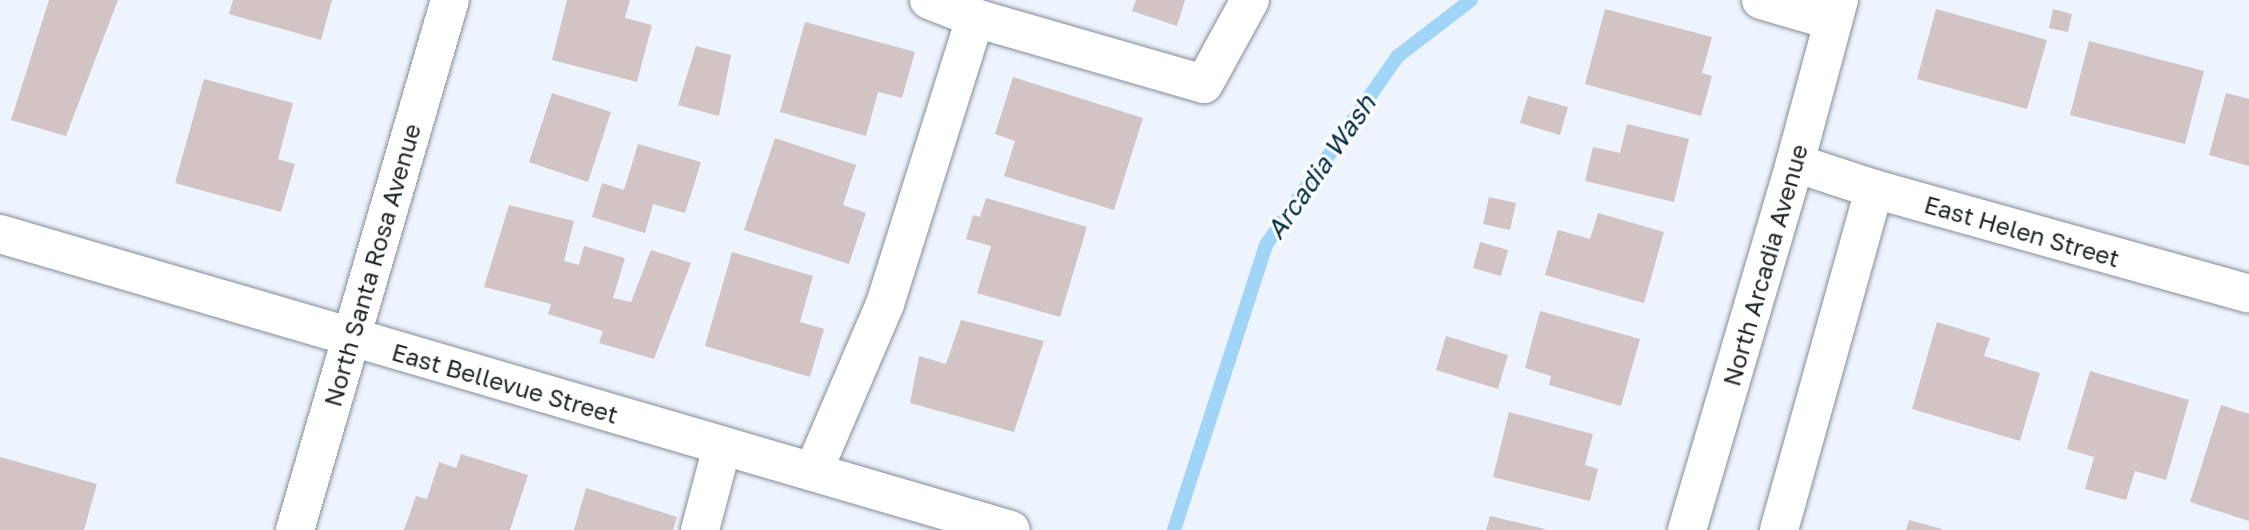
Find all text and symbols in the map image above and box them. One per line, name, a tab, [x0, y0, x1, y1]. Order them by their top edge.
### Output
water label: Arcadia Wash	[1260, 89, 1382, 245]
street label: North Santa Rosa Avenue	[318, 120, 426, 410]
street label: North Arcadia Avenue	[1717, 141, 1813, 389]
street label: East Helen Street	[1921, 189, 2123, 273]
street label: East Bellevue Street	[389, 337, 621, 429]

